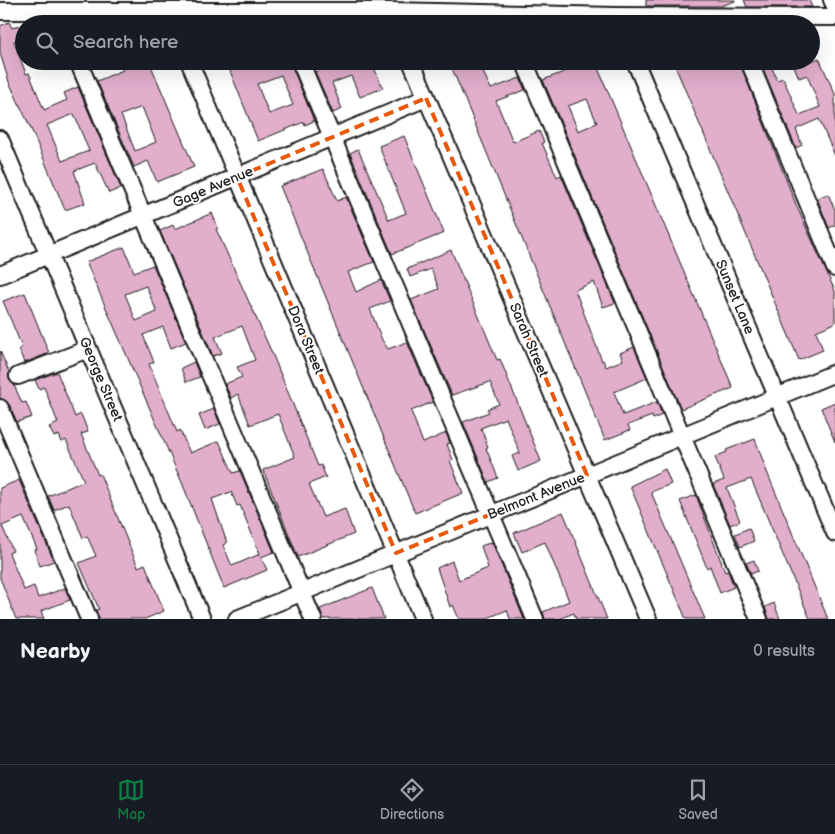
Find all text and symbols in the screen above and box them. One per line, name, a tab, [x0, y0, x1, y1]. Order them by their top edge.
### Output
search box	[15, 15, 820, 70]
icon: search	[33, 29, 61, 57]
text: Search here	[73, 31, 178, 54]
street label: Gage Avenue	[170, 162, 256, 212]
street label: Sunset Lane	[712, 257, 758, 337]
street label: Sarah Street	[506, 300, 552, 380]
street label: Dora Street	[284, 303, 328, 377]
street label: George Street	[76, 334, 127, 424]
street label: Belmont Avenue	[485, 469, 587, 523]
text: Nearby	[20, 639, 90, 664]
text: 0 results	[753, 642, 815, 661]
tab: Map	[117, 776, 145, 823]
tab: Directions	[380, 776, 444, 823]
tab: Saved	[678, 776, 718, 823]

